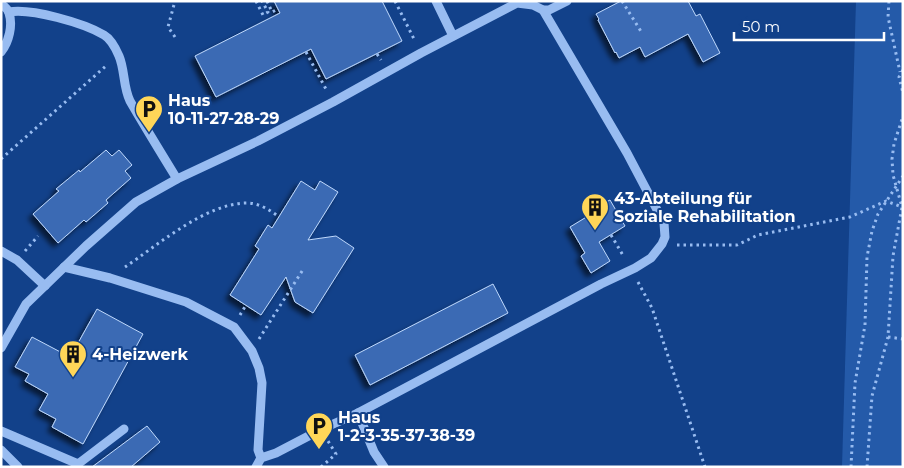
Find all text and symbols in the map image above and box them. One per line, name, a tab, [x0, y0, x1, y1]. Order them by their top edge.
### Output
scale bar	[734, 10, 884, 42]
text: 50 m	[742, 17, 780, 36]
place label: Haus 10-11-27-28-29	[168, 91, 280, 128]
parking icon: Haus 10-11-27-28-29	[134, 94, 164, 133]
place label: 43-Abteilung für Soziale Rehabilitation	[614, 189, 796, 226]
building icon: 43-Abteilung für Soziale Rehabilitation	[580, 192, 610, 231]
building icon: 4-Heizwerk	[58, 339, 88, 378]
place label: 4-Heizwerk	[92, 345, 188, 364]
place label: Haus 1-2-3-35-37-38-39	[338, 408, 475, 445]
parking icon: Haus 1-2-3-35-37-38-39	[304, 411, 334, 450]

